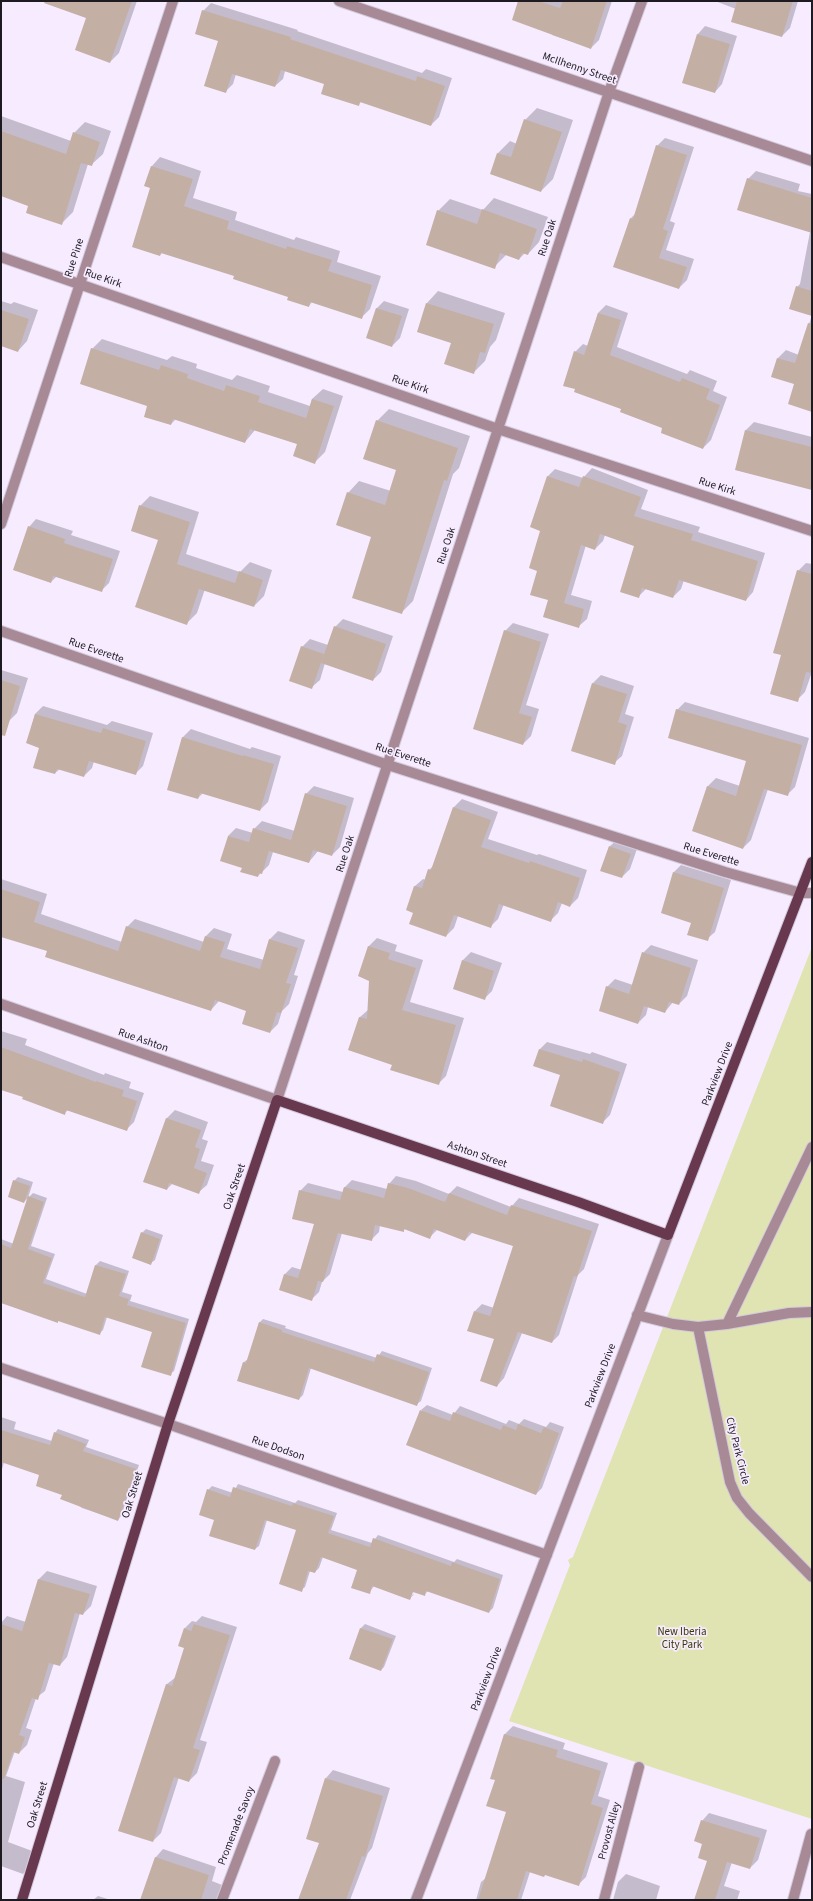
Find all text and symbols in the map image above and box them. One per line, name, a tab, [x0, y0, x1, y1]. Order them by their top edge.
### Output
street label: McIlhenny Street	[540, 50, 618, 88]
street label: Rue Oak	[536, 218, 560, 258]
street label: Rue Pine	[62, 237, 88, 279]
street label: Rue Kirk	[83, 267, 123, 291]
street label: Rue Kirk	[390, 373, 430, 397]
street label: Rue Kirk	[697, 475, 737, 499]
street label: Rue Oak	[435, 526, 459, 566]
street label: Rue Everette	[67, 635, 125, 667]
street label: Rue Everette	[374, 741, 432, 771]
street label: Rue Oak	[334, 834, 358, 874]
street label: Rue Everette	[681, 840, 741, 870]
street label: Rue Ashton	[116, 1026, 170, 1056]
street label: Parkview Drive	[700, 1040, 736, 1108]
street label: Ashton Street	[445, 1139, 509, 1171]
street label: Oak Street	[221, 1162, 249, 1212]
street label: Parkview Drive	[583, 1342, 619, 1410]
street label: City Park Circle	[722, 1416, 752, 1486]
street label: Rue Dodson	[250, 1434, 306, 1464]
street label: Oak Street	[120, 1470, 146, 1520]
park label: New Iberia City Park	[657, 1626, 707, 1652]
street label: Parkview Drive	[469, 1645, 505, 1713]
street label: Oak Street	[25, 1780, 51, 1830]
street label: Promenade Savoy	[216, 1785, 258, 1867]
street label: Provost Alley	[596, 1801, 624, 1861]

